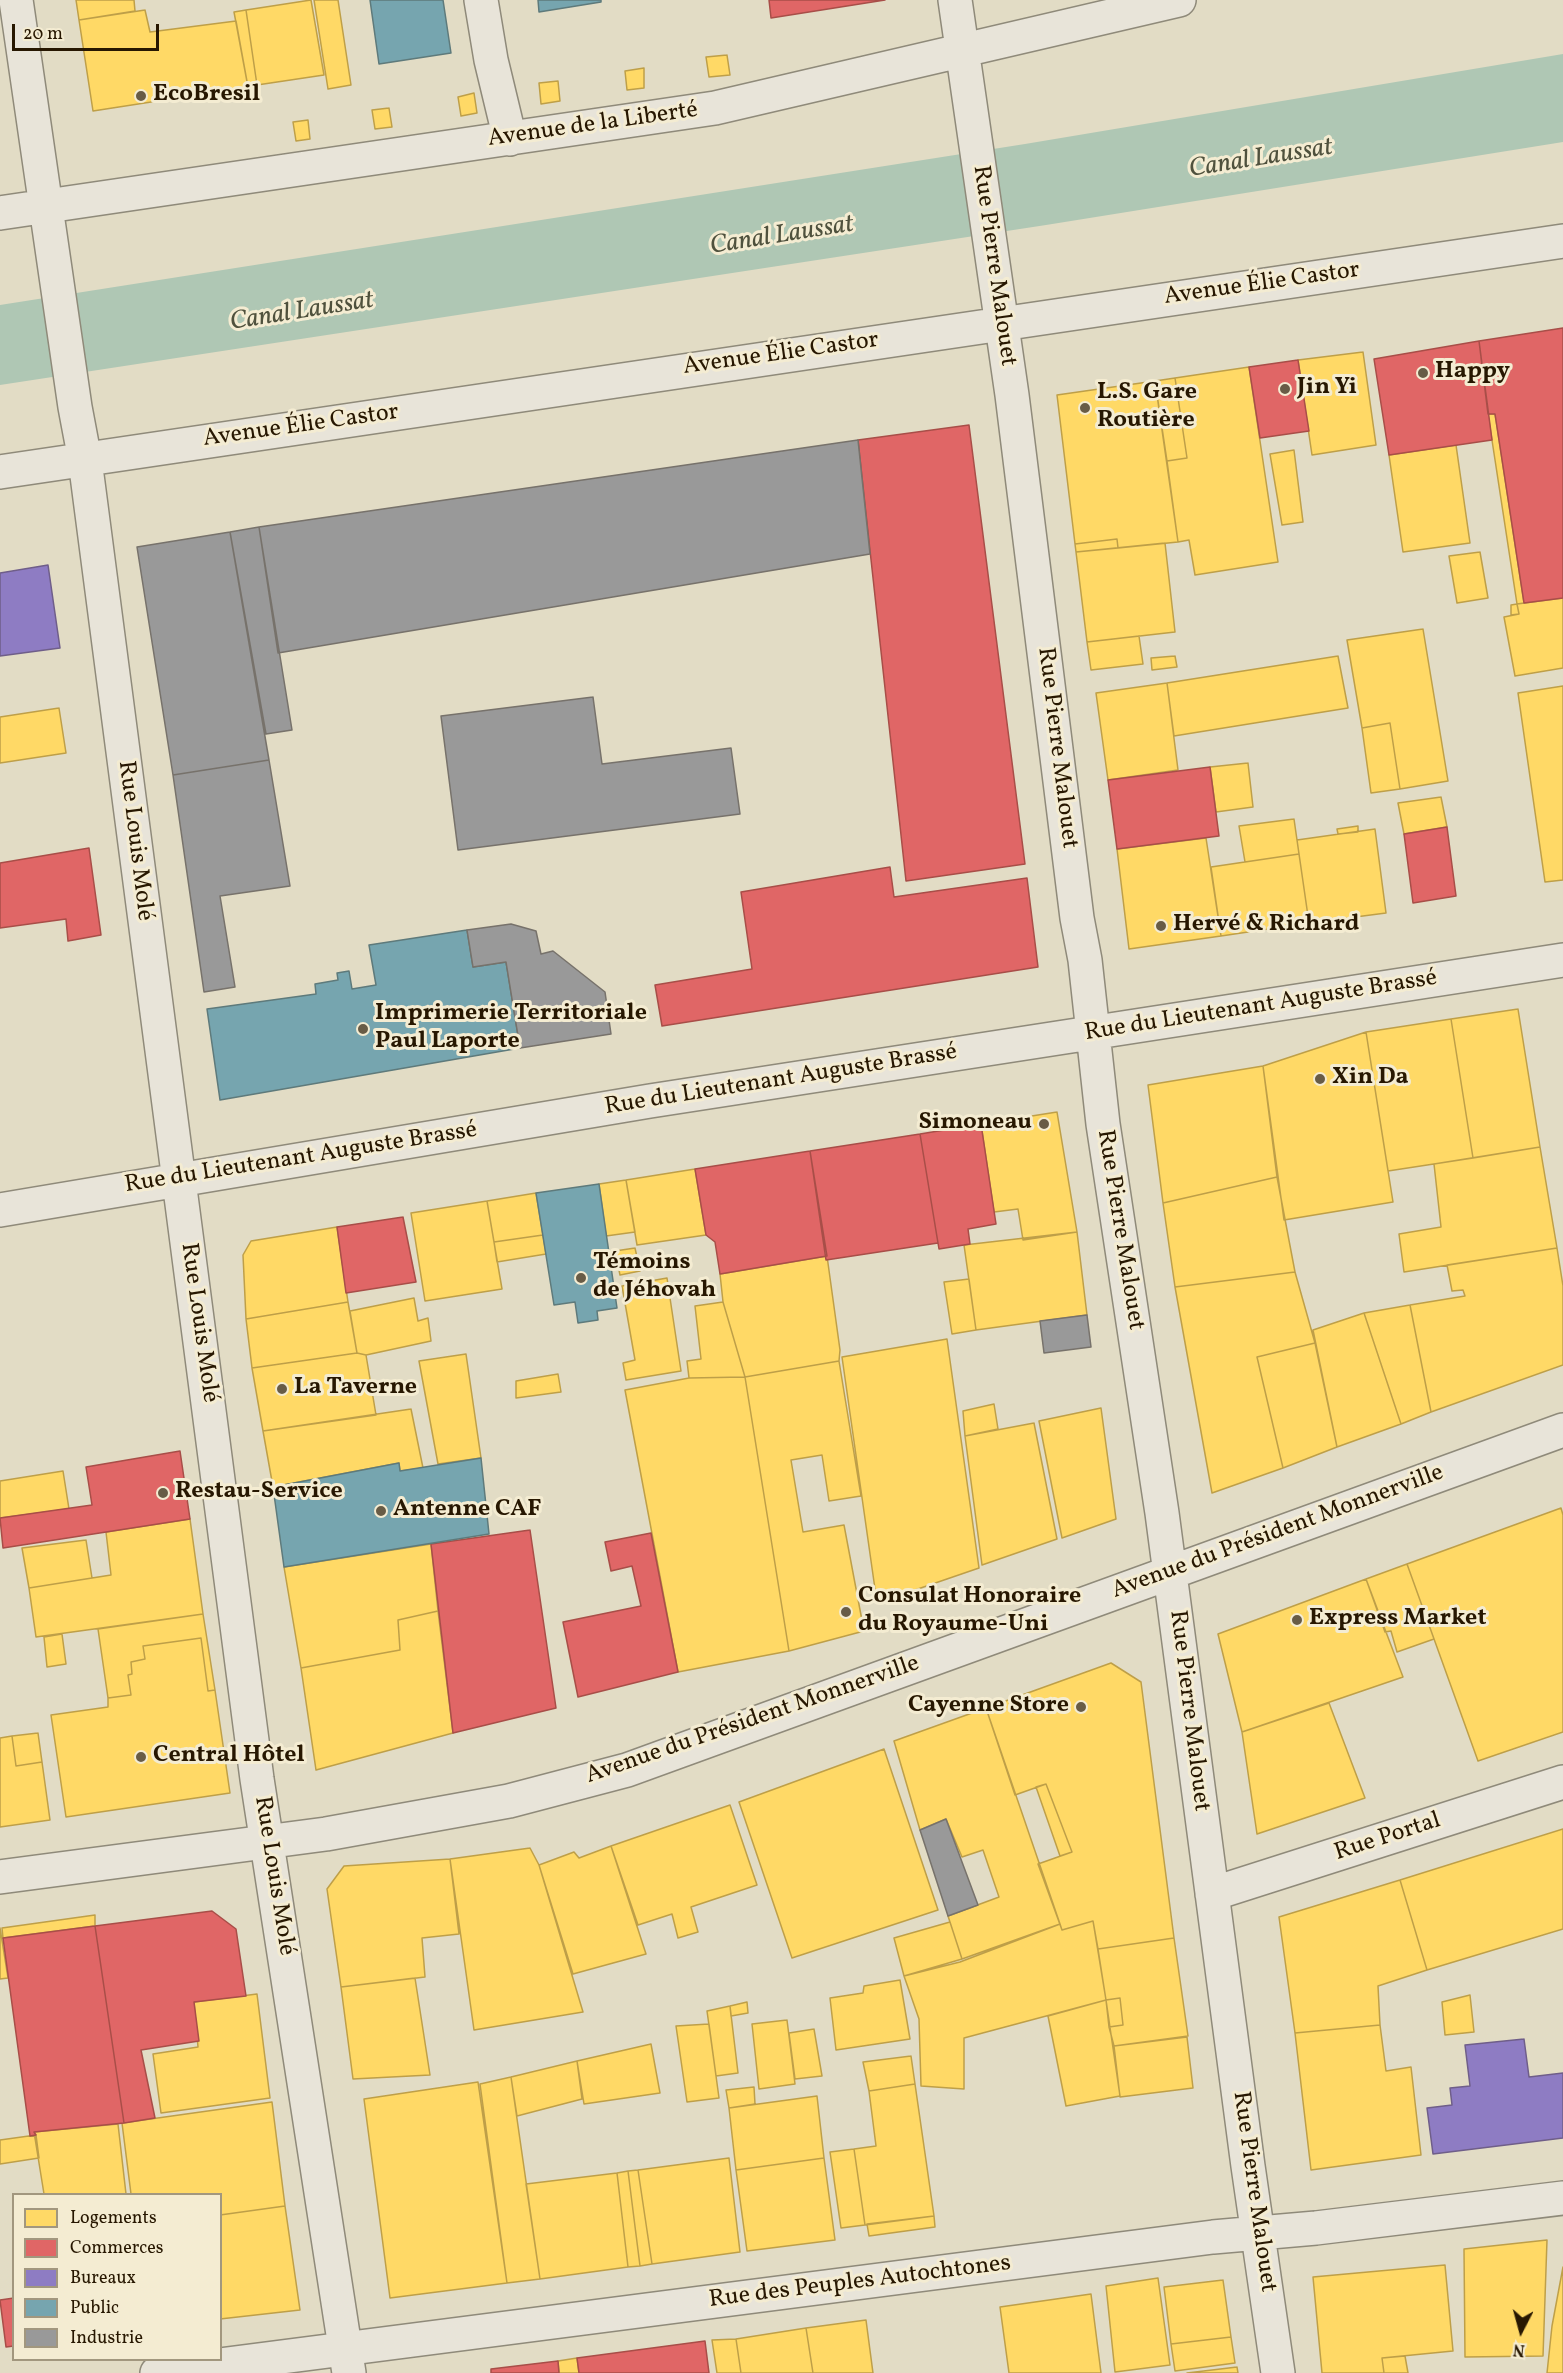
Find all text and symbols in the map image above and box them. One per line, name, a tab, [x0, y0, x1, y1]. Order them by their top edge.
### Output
scale bar	[15, 12, 162, 50]
text: 20 m	[23, 22, 63, 47]
place label: EcoBresil	[153, 82, 260, 110]
marker: EcoBresil	[134, 89, 148, 103]
street label: Avenue de la Liberté	[486, 97, 700, 155]
water label: Canal Laussat	[1187, 133, 1335, 187]
street label: Rue Pierre Malouet	[965, 164, 1021, 368]
water label: Canal Laussat	[708, 210, 856, 264]
street label: Avenue Élie Castor	[1162, 257, 1362, 313]
water label: Canal Laussat	[228, 286, 376, 340]
street label: Avenue Élie Castor	[681, 327, 881, 383]
place label: Happy	[1435, 359, 1510, 387]
marker: Happy	[1416, 366, 1430, 380]
place label: Jin Yi	[1297, 375, 1357, 403]
place label: L.S. Gare Routière	[1097, 380, 1197, 436]
marker: Jin Yi	[1278, 382, 1292, 396]
street label: Avenue Élie Castor	[201, 399, 401, 455]
marker: L.S. Gare Routière	[1078, 401, 1092, 415]
street label: Rue Pierre Malouet	[1029, 646, 1083, 850]
street label: Rue Louis Molé	[110, 759, 158, 923]
place label: Hervé & Richard	[1173, 912, 1359, 940]
marker: Hervé & Richard	[1154, 919, 1168, 933]
street label: Rue du Lieutenant Auguste Brassé	[1083, 965, 1439, 1049]
place label: Imprimerie Territoriale Paul Laporte	[375, 1001, 647, 1057]
marker: Imprimerie Territoriale Paul Laporte	[356, 1022, 370, 1036]
street label: Rue du Lieutenant Auguste Brassé	[603, 1039, 959, 1123]
place label: Xin Da	[1332, 1065, 1409, 1093]
marker: Xin Da	[1313, 1072, 1327, 1086]
place label: Simoneau	[918, 1110, 1032, 1138]
street label: Rue du Lieutenant Auguste Brassé	[123, 1117, 479, 1201]
marker: Simoneau	[1037, 1117, 1051, 1131]
street label: Rue Pierre Malouet	[1089, 1128, 1149, 1332]
street label: Rue Louis Molé	[173, 1241, 223, 1405]
place label: Témoins de Jéhovah	[593, 1250, 716, 1306]
marker: Témoins de Jéhovah	[574, 1271, 588, 1285]
place label: La Taverne	[294, 1375, 417, 1403]
marker: La Taverne	[275, 1382, 289, 1396]
street label: Avenue du Président Monnerville	[1108, 1459, 1448, 1607]
place label: Restau-Service	[175, 1479, 343, 1507]
marker: Restau-Service	[156, 1486, 170, 1500]
place label: Antenne CAF	[393, 1497, 541, 1525]
marker: Antenne CAF	[374, 1504, 388, 1518]
place label: Consulat Honoraire du Royaume-Uni	[858, 1584, 1081, 1640]
marker: Consulat Honoraire du Royaume-Uni	[839, 1605, 853, 1619]
place label: Express Market	[1309, 1606, 1486, 1634]
street label: Rue Pierre Malouet	[1161, 1609, 1215, 1813]
marker: Express Market	[1290, 1613, 1304, 1627]
street label: Avenue du Président Monnerville	[582, 1650, 924, 1792]
place label: Cayenne Store	[908, 1693, 1069, 1721]
marker: Cayenne Store	[1074, 1700, 1088, 1714]
place label: Central Hôtel	[153, 1743, 305, 1771]
marker: Central Hôtel	[134, 1750, 148, 1764]
street label: Rue Louis Molé	[246, 1794, 300, 1958]
street label: Rue Portal	[1331, 1807, 1445, 1869]
street label: Rue Pierre Malouet	[1225, 2090, 1281, 2294]
legend	[12, 2193, 222, 2361]
text: Logements	[70, 2206, 157, 2231]
text: Commerces	[70, 2236, 164, 2261]
street label: Rue des Peuples Autochtones	[707, 2250, 1013, 2316]
text: Bureaux	[70, 2266, 136, 2291]
text: Public	[70, 2296, 119, 2321]
north arrow	[1491, 2301, 1551, 2361]
text: Industrie	[70, 2326, 143, 2351]
text: N	[1512, 2337, 1526, 2360]

